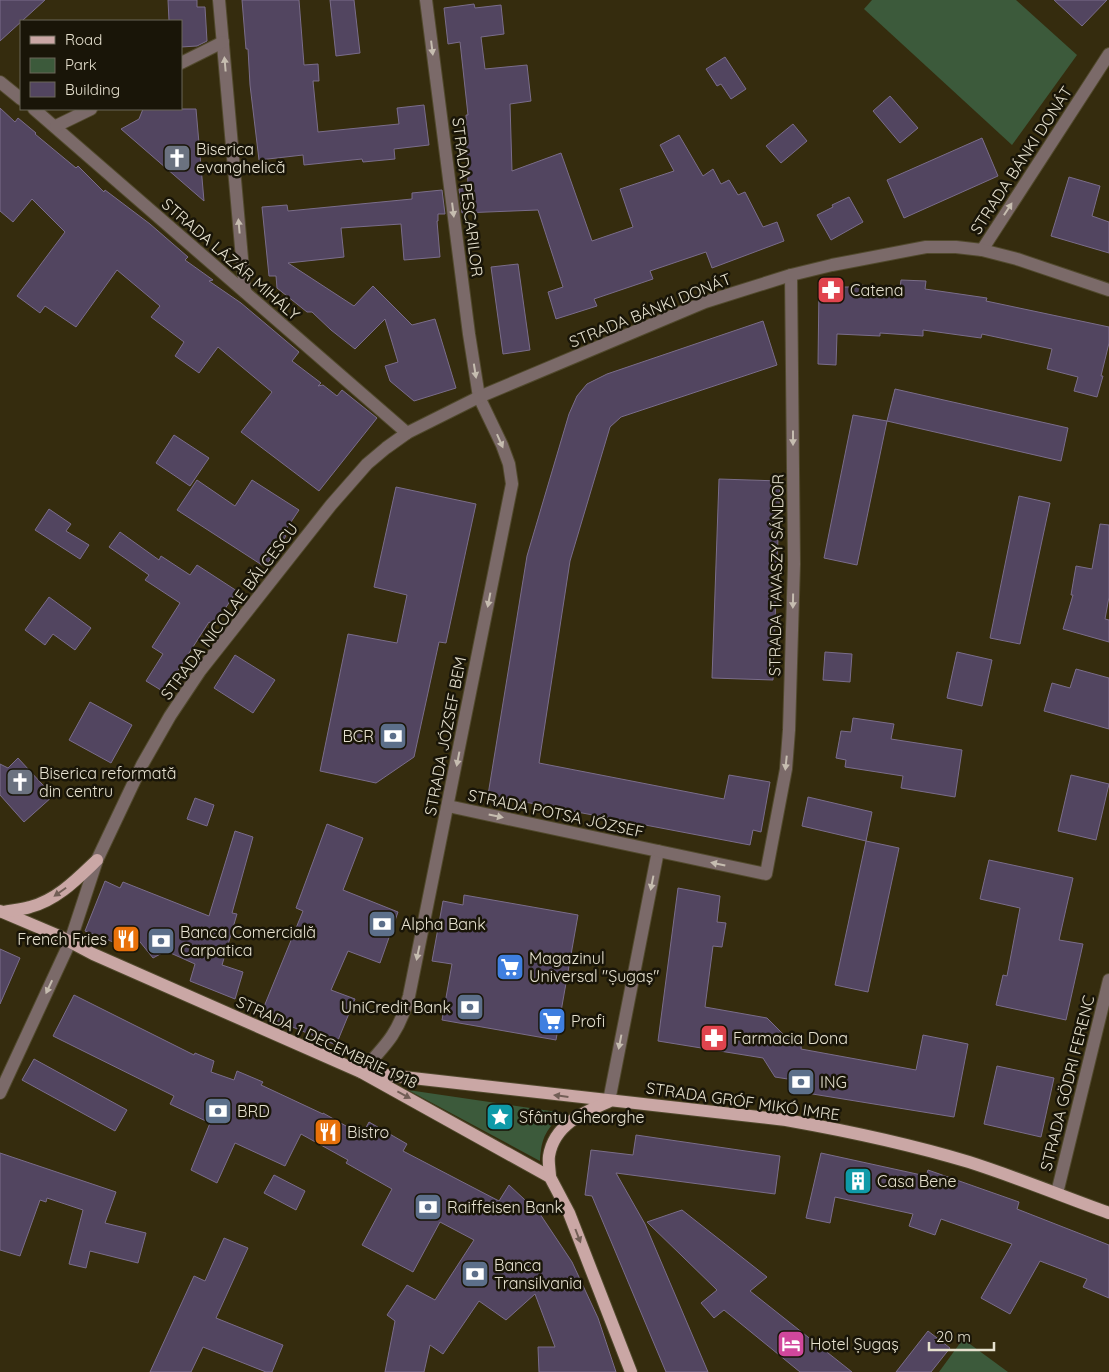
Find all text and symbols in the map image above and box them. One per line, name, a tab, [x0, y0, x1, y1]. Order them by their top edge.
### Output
legend	[20, 20, 182, 110]
text: Road	[65, 30, 102, 49]
one-way arrow	[428, 41, 436, 57]
text: Park	[65, 55, 97, 74]
one-way arrow	[220, 56, 228, 72]
text: Building	[65, 80, 120, 99]
street label: STRADA BÁNKI DONÁT	[966, 82, 1077, 238]
street label: STRADA PESCARILOR	[448, 116, 488, 278]
place label: Biserica evanghelică	[196, 139, 286, 177]
church icon: Biserica evanghelică	[162, 143, 192, 173]
street label: STRADA LÁZÁR MIHÁLY	[158, 194, 304, 324]
one-way arrow	[449, 202, 457, 218]
one-way arrow	[1004, 203, 1013, 216]
one-way arrow	[235, 218, 243, 234]
street label: STRADA BÁNKI DONÁT	[566, 268, 734, 352]
pharmacy icon: Catena	[816, 275, 846, 305]
place label: Catena	[850, 280, 903, 300]
one-way arrow	[471, 363, 479, 379]
one-way arrow	[789, 430, 797, 446]
one-way arrow	[497, 434, 505, 448]
street label: STRADA TAVASZY SÁNDOR	[764, 474, 788, 676]
street label: STRADA NICOLAE BĂLCESCU	[156, 519, 302, 703]
one-way arrow	[485, 592, 493, 607]
one-way arrow	[789, 593, 797, 609]
street label: STRADA JÓZSEF BEM	[420, 655, 470, 817]
bank icon: BCR	[378, 721, 408, 751]
place label: BCR	[342, 726, 374, 746]
one-way arrow	[453, 751, 461, 767]
one-way arrow	[782, 755, 790, 771]
place label: Biserica reformată din centru	[39, 763, 177, 801]
church icon: Biserica reformată din centru	[5, 767, 35, 797]
street label: STRADA POTSA JÓZSEF	[466, 785, 646, 841]
one-way arrow	[488, 812, 503, 820]
one-way arrow	[710, 859, 726, 867]
one-way arrow	[647, 875, 655, 891]
one-way arrow	[53, 887, 67, 897]
bank icon: Alpha Bank	[367, 909, 397, 939]
place label: Alpha Bank	[401, 914, 486, 934]
place label: Banca Comercială Carpatica	[180, 922, 316, 960]
restaurant icon: French Fries	[111, 924, 141, 954]
bank icon: Banca Comercială Carpatica	[146, 926, 176, 956]
place label: French Fries	[17, 929, 107, 949]
one-way arrow	[414, 945, 422, 960]
place label: Magazinul Universal "Șugaș"	[529, 948, 659, 986]
supermarket icon: Magazinul Universal "Șugaș"	[495, 952, 525, 982]
one-way arrow	[45, 980, 53, 994]
street label: STRADA 1 DECEMBRIE 1918	[233, 991, 421, 1093]
bank icon: UniCredit Bank	[455, 992, 485, 1022]
street label: STRADA GÖDRI FERENC	[1036, 993, 1098, 1173]
place label: UniCredit Bank	[341, 997, 451, 1017]
supermarket icon: Profi	[537, 1006, 567, 1036]
place label: Profi	[571, 1011, 605, 1031]
pharmacy icon: Farmacia Dona	[699, 1023, 729, 1053]
place label: Farmacia Dona	[733, 1028, 848, 1048]
one-way arrow	[616, 1034, 624, 1050]
bank icon: ING	[786, 1067, 816, 1097]
place label: ING	[820, 1072, 847, 1092]
street label: STRADA GRÓF MIKÓ IMRE	[645, 1078, 841, 1124]
one-way arrow	[397, 1091, 411, 1100]
one-way arrow	[552, 1092, 568, 1100]
bank icon: BRD	[203, 1096, 233, 1126]
place label: BRD	[237, 1101, 270, 1121]
place icon: Sfântu Gheorghe	[485, 1102, 515, 1132]
place label: Sfântu Gheorghe	[519, 1107, 645, 1127]
restaurant icon: Bistro	[313, 1117, 343, 1147]
place label: Bistro	[347, 1122, 389, 1142]
building icon: Casa Bene	[843, 1166, 873, 1196]
place label: Casa Bene	[877, 1171, 957, 1191]
bank icon: Raiffeisen Bank	[413, 1192, 443, 1222]
place label: Raiffeisen Bank	[447, 1197, 563, 1217]
one-way arrow	[575, 1229, 582, 1244]
place label: Banca Transilvania	[494, 1255, 582, 1293]
bank icon: Banca Transilvania	[460, 1259, 490, 1289]
scale bar	[929, 1320, 994, 1352]
text: 20 m	[936, 1327, 971, 1346]
hotel icon: Hotel Șugaș	[776, 1329, 806, 1359]
place label: Hotel Șugaș	[810, 1334, 899, 1354]

